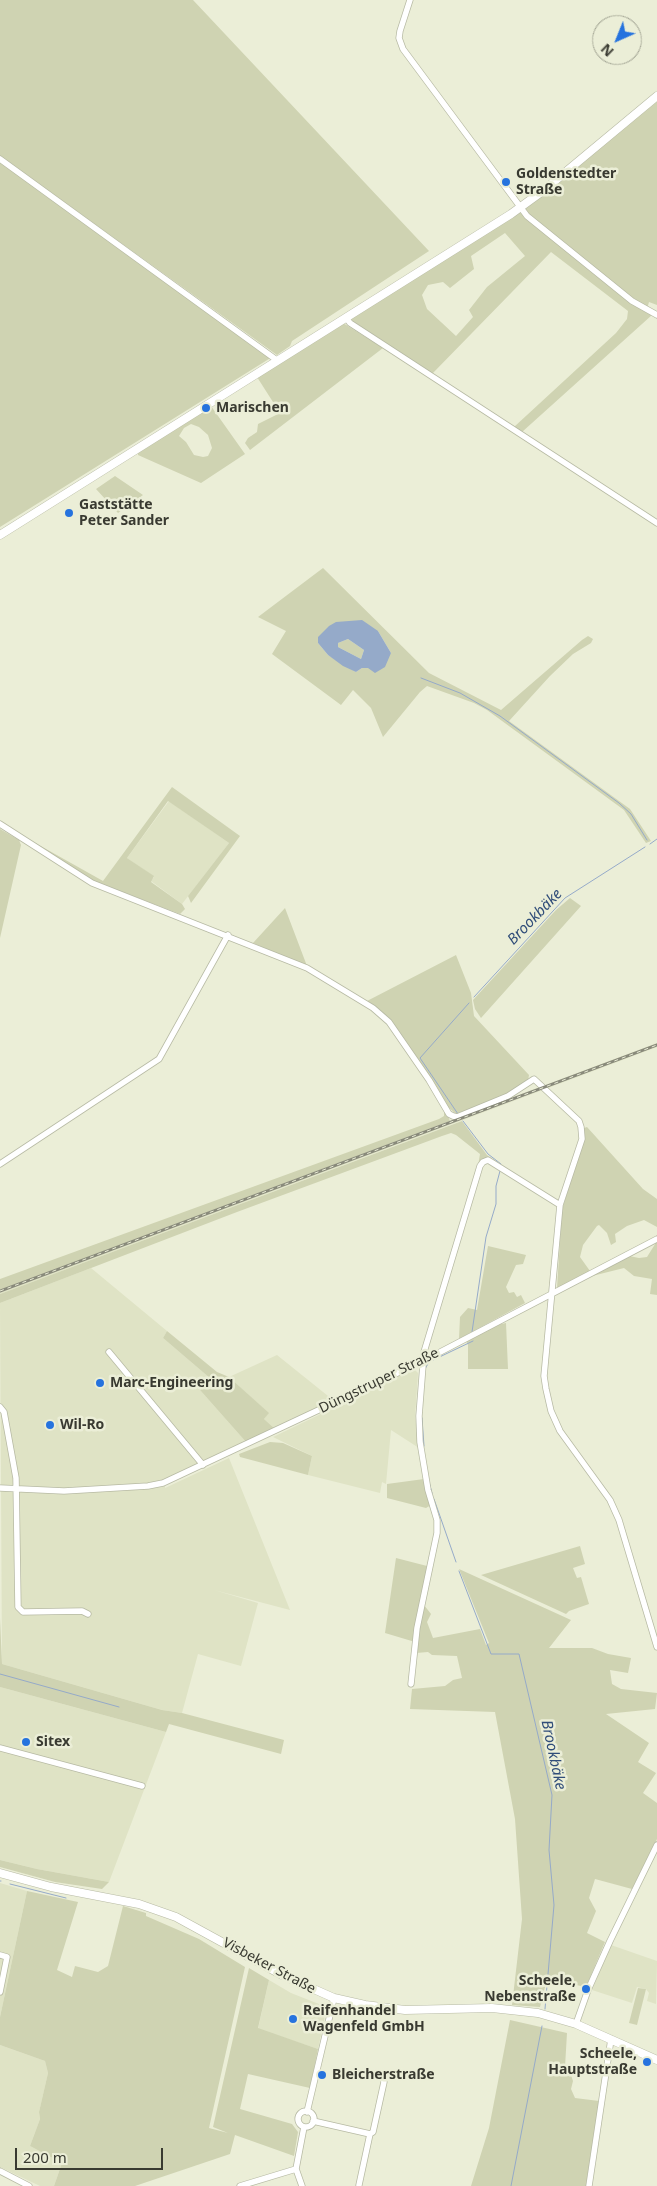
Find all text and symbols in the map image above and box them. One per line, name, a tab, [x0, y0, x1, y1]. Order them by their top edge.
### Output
north arrow	[592, 15, 642, 65]
text: N	[596, 40, 618, 61]
place label: Goldenstedter Straße	[516, 166, 616, 198]
marker: Goldenstedter Straße	[500, 176, 512, 188]
place label: Marischen	[216, 400, 289, 416]
marker: Marischen	[200, 402, 212, 414]
place label: Gaststätte Peter Sander	[79, 497, 169, 530]
marker: Gaststätte Peter Sander	[63, 507, 75, 519]
water label: Brookbäke	[504, 885, 566, 949]
street label: Düngstruper Straße	[316, 1345, 442, 1417]
place label: Marc-Engineering	[110, 1375, 233, 1391]
marker: Marc-Engineering	[94, 1377, 106, 1389]
place label: Wil-Ro	[60, 1417, 104, 1433]
marker: Wil-Ro	[44, 1419, 56, 1431]
water label: Brookbäke	[537, 1719, 569, 1791]
place label: Sitex	[36, 1734, 70, 1750]
marker: Sitex	[20, 1736, 32, 1748]
street label: Visbeker Straße	[220, 1934, 318, 1998]
place label: Scheele, Nebenstraße	[484, 1973, 576, 2005]
marker: Scheele, Nebenstraße	[580, 1983, 592, 1995]
place label: Reifenhandel Wagenfeld GmbH	[303, 2003, 425, 2035]
marker: Reifenhandel Wagenfeld GmbH	[287, 2013, 299, 2025]
place label: Scheele, Hauptstraße	[548, 2046, 637, 2078]
marker: Scheele, Hauptstraße	[641, 2056, 653, 2068]
place label: Bleicherstraße	[332, 2067, 435, 2083]
marker: Bleicherstraße	[316, 2069, 328, 2081]
scale bar	[18, 2138, 165, 2170]
text: 200 m	[23, 2147, 67, 2167]

